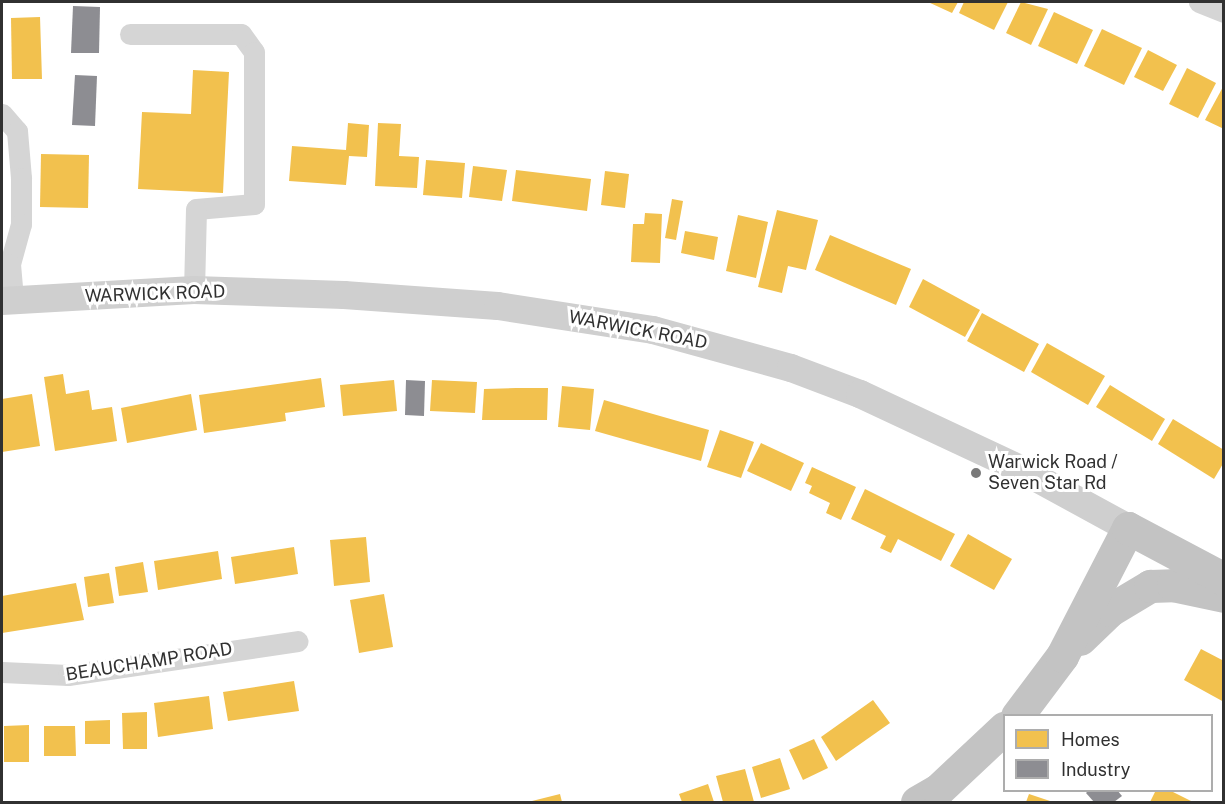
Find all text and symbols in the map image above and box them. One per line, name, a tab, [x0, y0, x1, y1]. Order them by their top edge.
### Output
street label: WARWICK ROAD	[84, 281, 226, 307]
street label: WARWICK ROAD	[567, 306, 709, 354]
place label: Warwick Road / Seven Star Rd	[988, 452, 1118, 494]
marker: Warwick Road / Seven Star Rd	[969, 466, 983, 480]
street label: BEAUCHAMP ROAD	[64, 638, 234, 686]
legend	[1003, 714, 1213, 792]
text: Homes	[1061, 729, 1120, 750]
text: Industry	[1061, 759, 1130, 780]

